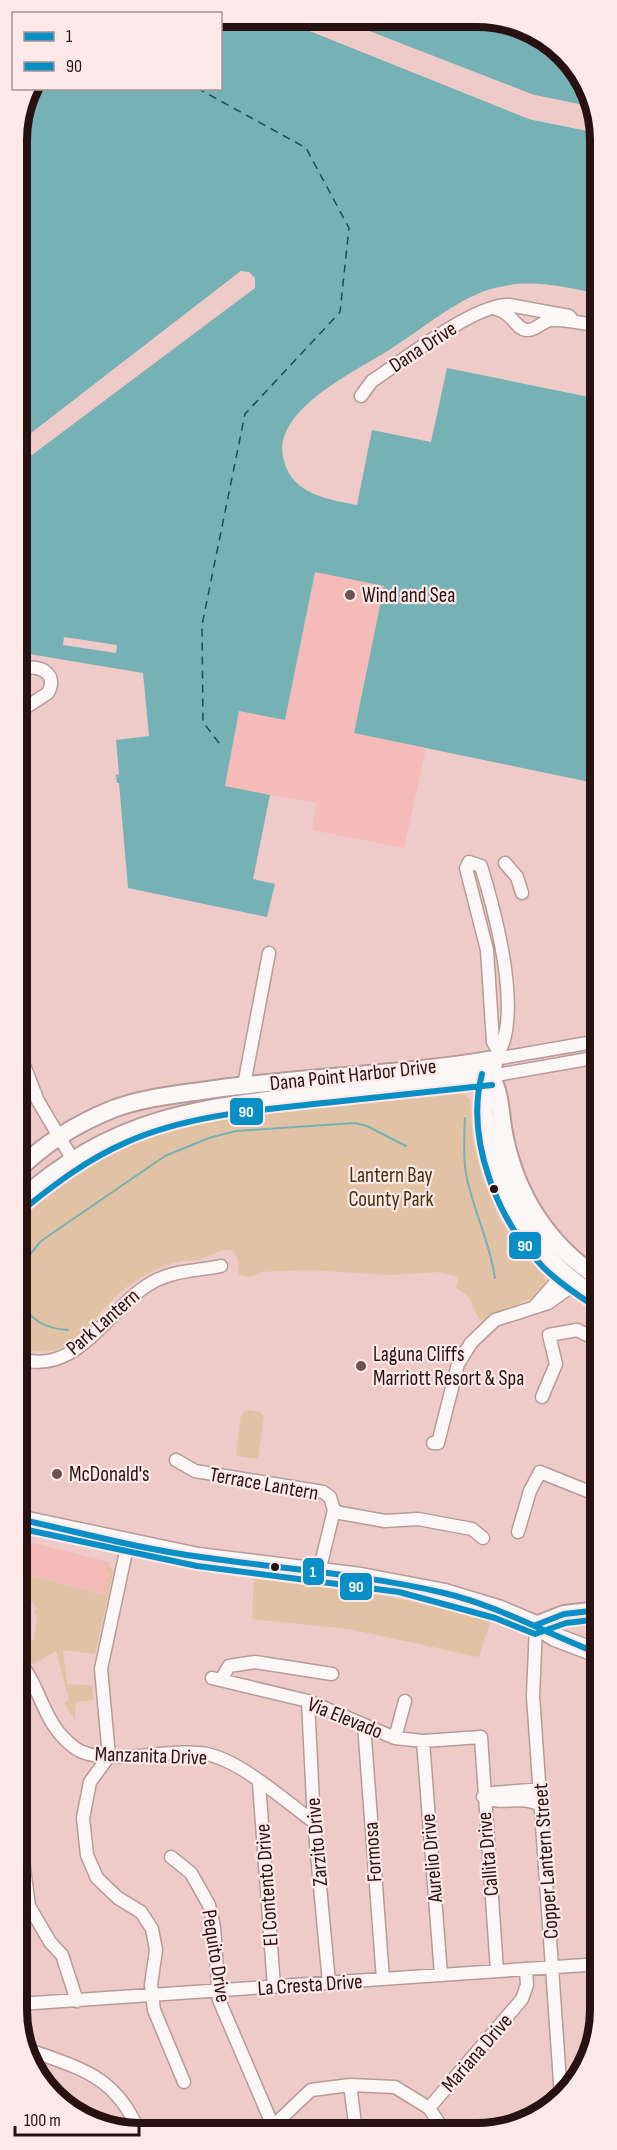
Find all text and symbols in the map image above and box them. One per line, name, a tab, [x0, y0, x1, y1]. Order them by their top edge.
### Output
legend	[12, 12, 222, 90]
text: 1	[66, 26, 73, 47]
text: 90	[66, 56, 82, 77]
street label: Dana Drive	[385, 316, 461, 378]
place label: Wind and Sea	[362, 583, 455, 608]
marker: Wind and Sea	[343, 588, 357, 602]
street label: Dana Point Harbor Drive	[269, 1054, 437, 1096]
line badge: 90	[229, 1097, 264, 1126]
text: 90	[238, 1103, 254, 1122]
park label: Lantern Bay County Park	[348, 1163, 434, 1212]
unlabelled marker	[488, 1183, 500, 1195]
line badge: 90	[508, 1231, 542, 1260]
text: 90	[517, 1237, 533, 1256]
street label: Park Lantern	[61, 1283, 145, 1361]
place label: Laguna Cliffs Marriott Resort & Spa	[373, 1342, 524, 1391]
marker: Laguna Cliffs Marriott Resort & Spa	[354, 1359, 368, 1373]
place label: McDonald's	[69, 1462, 150, 1487]
street label: Terrace Lantern	[208, 1462, 320, 1506]
marker: McDonald's	[50, 1467, 64, 1481]
line badge: 1	[302, 1557, 325, 1586]
unlabelled marker	[269, 1561, 281, 1573]
text: 1	[310, 1563, 317, 1582]
line badge: 90	[339, 1572, 373, 1601]
text: 90	[348, 1578, 364, 1597]
street label: Via Elevado	[304, 1692, 386, 1744]
street label: Manzanita Drive	[94, 1742, 208, 1770]
street label: Copper Lantern Street	[528, 1782, 564, 1940]
street label: Zarzito Drive	[301, 1797, 333, 1887]
street label: Callita Drive	[472, 1811, 504, 1897]
street label: Aurelio Drive	[416, 1813, 448, 1904]
street label: Formosa	[358, 1821, 388, 1883]
street label: El Contento Drive	[250, 1823, 284, 1947]
street label: Pequito Drive	[196, 1908, 236, 2004]
street label: La Cresta Drive	[257, 1969, 363, 2001]
street label: Mariana Drive	[436, 2009, 518, 2097]
scale bar	[15, 2099, 140, 2137]
text: 100 m	[24, 2110, 61, 2131]

